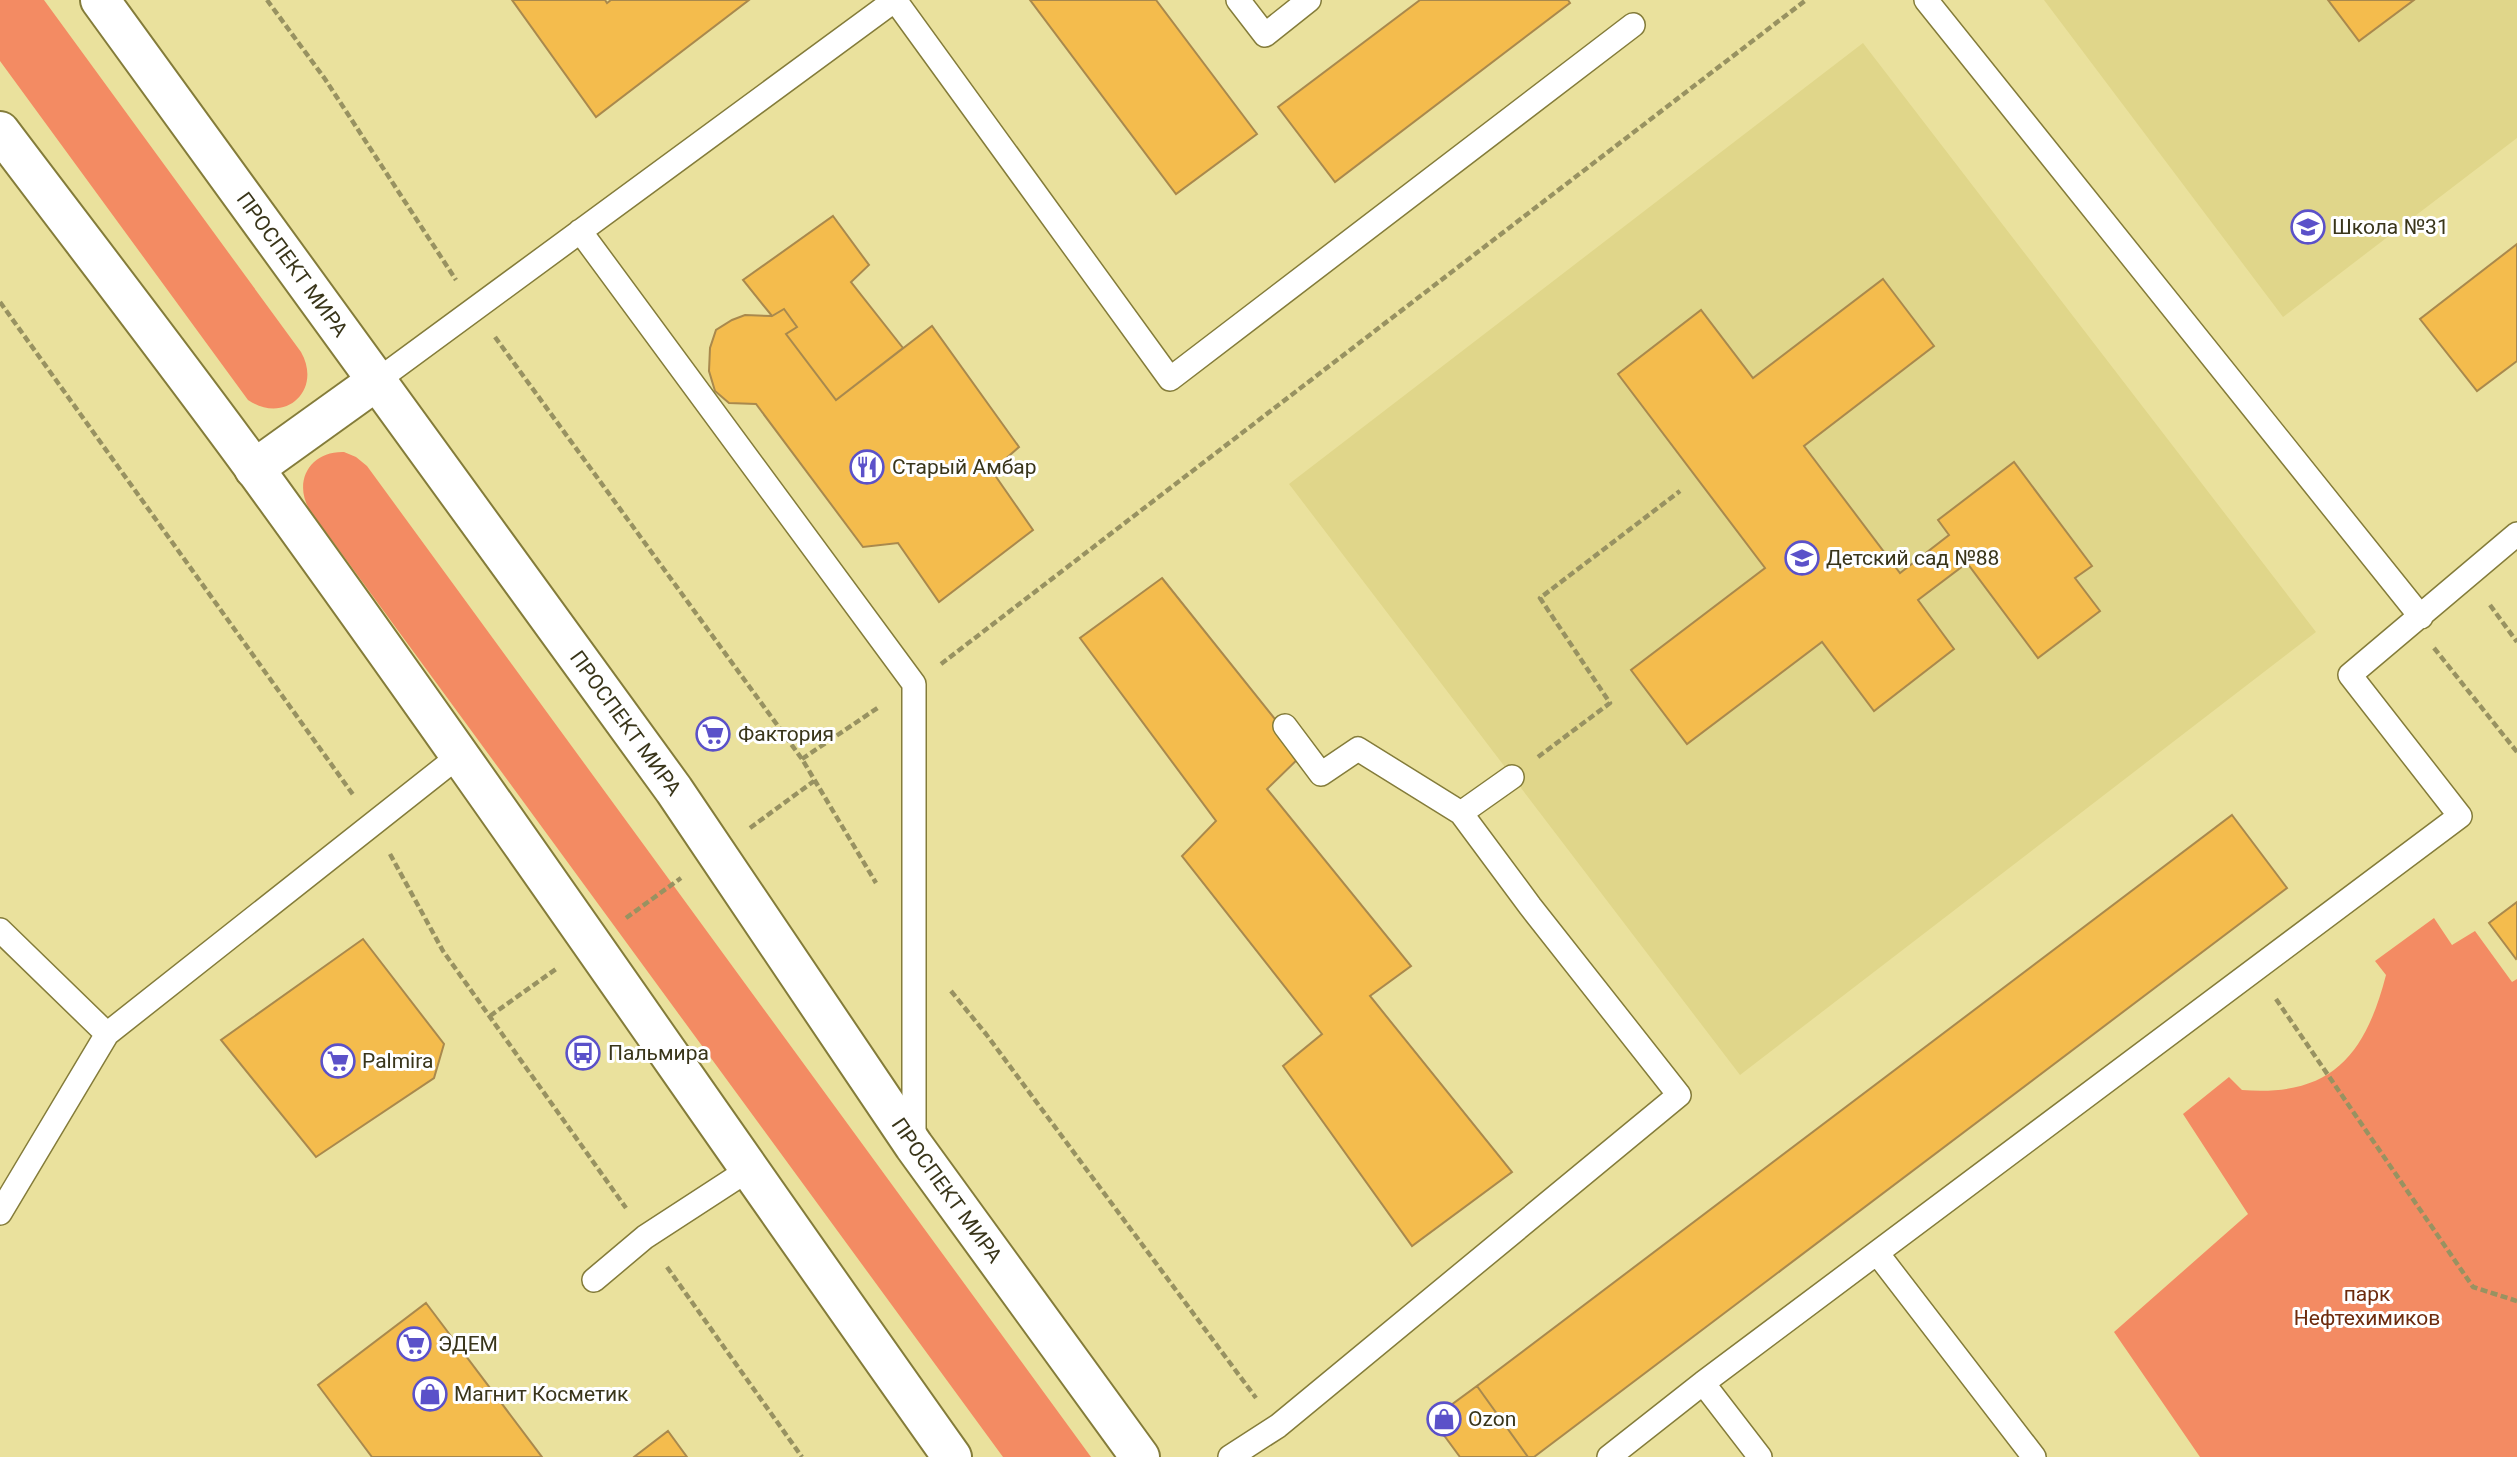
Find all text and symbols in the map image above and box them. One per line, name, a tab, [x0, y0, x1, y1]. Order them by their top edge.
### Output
street label: ПРОСПЕКТ МИРА	[232, 188, 353, 342]
school or university icon: Школа №31	[2289, 208, 2327, 246]
place label: Школа №31	[2332, 215, 2449, 239]
restaurant icon: Старый Амбар	[848, 448, 886, 486]
place label: Старый Амбар	[892, 455, 1037, 479]
school or university icon: Детский сад №88	[1783, 539, 1821, 577]
place label: Детский сад №88	[1826, 546, 1999, 570]
street label: ПРОСПЕКТ МИРА	[565, 646, 686, 801]
supermarket icon: Фактория	[694, 715, 732, 753]
place label: Фактория	[738, 722, 834, 746]
bus stop icon: Пальмира	[564, 1034, 602, 1072]
place label: Пальмира	[608, 1041, 709, 1065]
supermarket icon: Palmira	[319, 1042, 357, 1080]
place label: Palmira	[362, 1049, 433, 1073]
street label: ПРОСПЕКТ МИРА	[887, 1113, 1007, 1268]
park label: парк Нефтехимиков	[2294, 1282, 2440, 1330]
supermarket icon: ЭДЕМ	[395, 1325, 433, 1363]
place label: ЭДЕМ	[438, 1332, 498, 1356]
shop icon: Магнит Косметик	[411, 1375, 449, 1413]
place label: Магнит Косметик	[454, 1382, 629, 1406]
shop icon: Ozon	[1425, 1400, 1463, 1438]
place label: Ozon	[1468, 1407, 1516, 1431]

